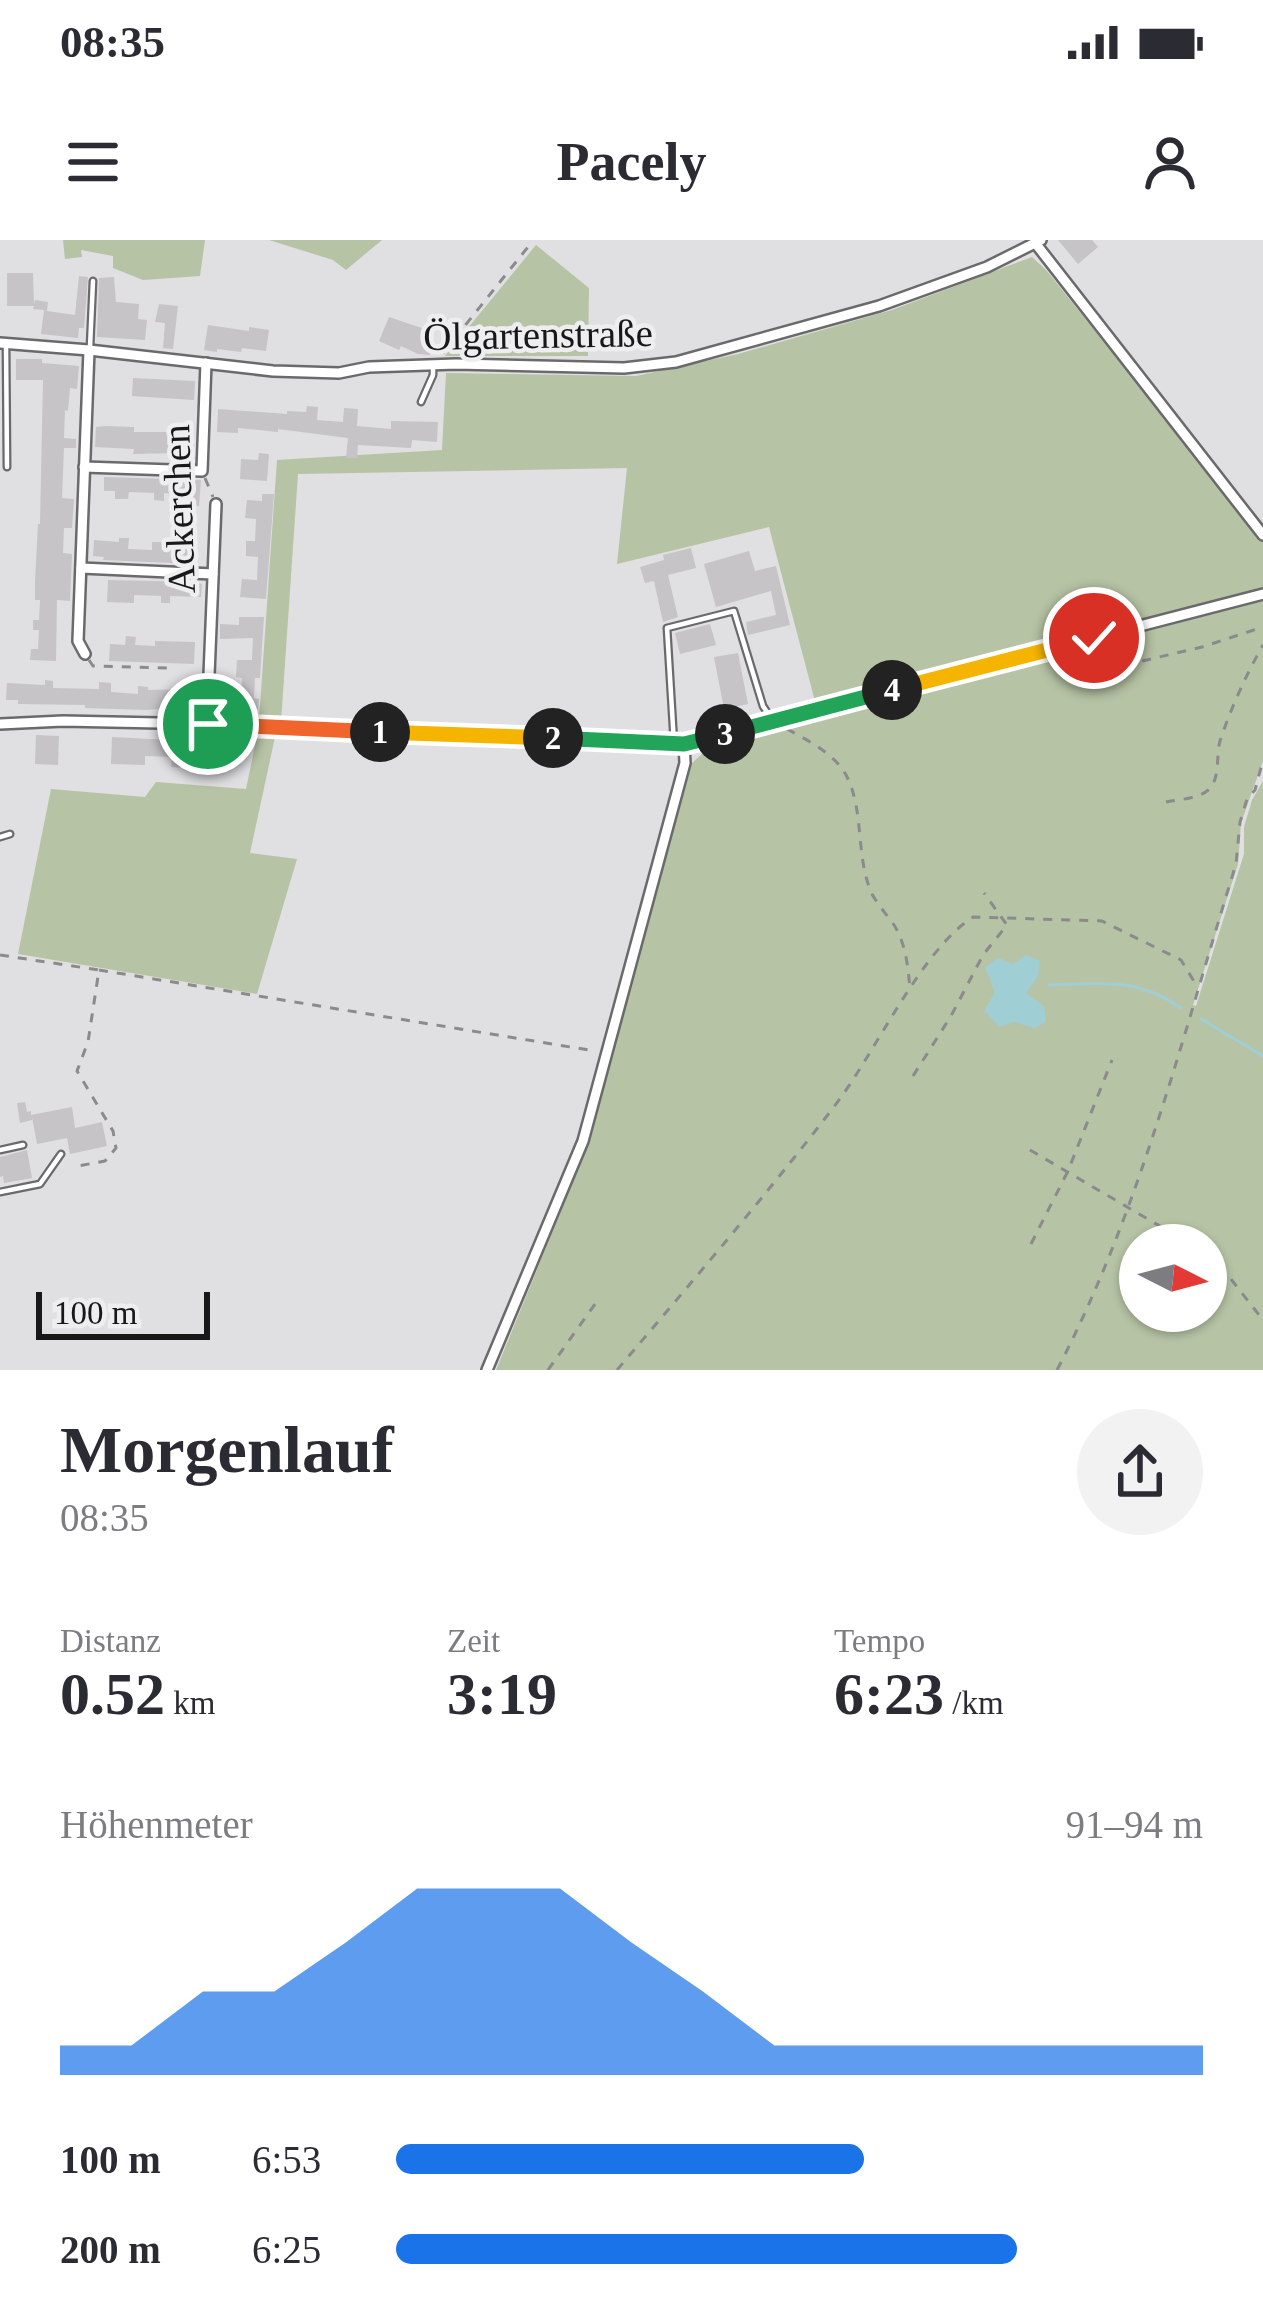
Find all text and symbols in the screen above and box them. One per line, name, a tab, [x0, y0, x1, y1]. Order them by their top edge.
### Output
text: 08:35	[60, 17, 165, 67]
icon: menu	[60, 129, 126, 195]
icon: person	[1137, 129, 1203, 195]
text: Pacely	[557, 132, 706, 192]
street label: Ölgartenstraße	[423, 311, 653, 359]
street label: Ackerchen	[154, 424, 203, 594]
pin	[1043, 587, 1145, 689]
icon: check	[1061, 605, 1127, 671]
pin: 4	[862, 660, 922, 720]
text: 4	[884, 672, 900, 708]
pin	[157, 673, 259, 775]
icon: arrive	[175, 691, 241, 757]
pin: 1	[350, 702, 410, 762]
pin: 3	[695, 704, 755, 764]
pin: 2	[523, 708, 583, 768]
text: 1	[372, 714, 388, 750]
text: 3	[717, 716, 733, 752]
text: 2	[545, 720, 561, 756]
north arrow	[1119, 1224, 1227, 1332]
map controls	[1119, 1224, 1227, 1332]
scale bar	[36, 1286, 210, 1339]
text: 100 m	[54, 1295, 137, 1331]
button: share	[1077, 1409, 1203, 1535]
text: Morgenlauf	[60, 1413, 394, 1486]
text: 08:35	[60, 1496, 149, 1539]
text: Distanz	[60, 1623, 161, 1659]
text: Zeit	[447, 1623, 500, 1659]
text: Tempo	[834, 1623, 925, 1659]
text: 0.52	[60, 1661, 165, 1727]
text: 3:19	[447, 1661, 557, 1727]
text: 6:23	[834, 1661, 944, 1727]
text: km	[165, 1685, 215, 1721]
text: /km	[944, 1685, 1004, 1721]
text: Höhenmeter	[60, 1803, 253, 1846]
text: 91–94 m	[1065, 1803, 1203, 1846]
text: 100 m	[60, 2138, 161, 2181]
text: 6:53	[252, 2138, 321, 2181]
text: 200 m	[60, 2228, 161, 2271]
text: 6:25	[252, 2228, 321, 2271]

